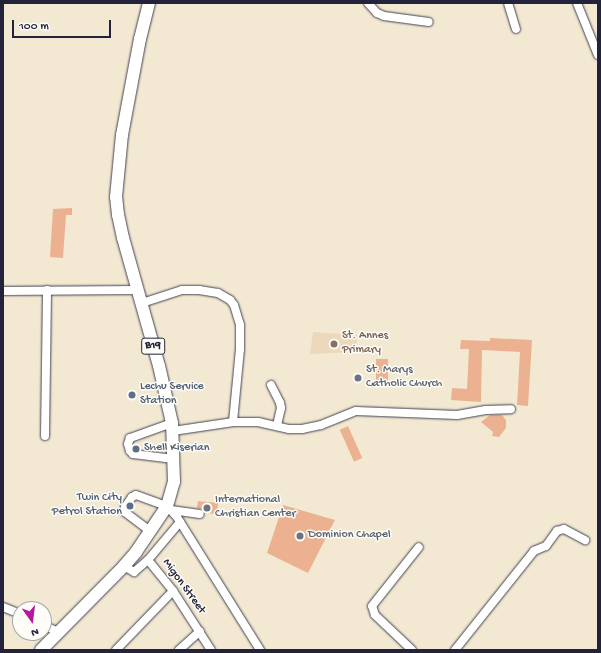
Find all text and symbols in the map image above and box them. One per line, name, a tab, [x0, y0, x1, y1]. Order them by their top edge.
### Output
scale bar	[14, 12, 113, 38]
text: 100 m	[19, 20, 49, 34]
place label: St. Annes Primary	[342, 330, 388, 358]
road number: B19	[141, 337, 165, 355]
marker: St. Annes Primary	[329, 339, 339, 349]
place label: St. Marys Catholic Church	[366, 364, 442, 392]
marker: St. Marys Catholic Church	[353, 373, 363, 383]
place label: Lechu Service Station	[140, 381, 204, 409]
marker: Lechu Service Station	[127, 390, 137, 400]
place label: Shell Kiserian	[144, 442, 209, 456]
marker: Shell Kiserian	[131, 444, 141, 454]
place label: Twin City Petrol Station	[52, 492, 122, 520]
place label: International Christian Center	[215, 494, 296, 522]
marker: Twin City Petrol Station	[125, 501, 135, 511]
marker: International Christian Center	[202, 503, 212, 513]
place label: Dominion Chapel	[308, 529, 391, 543]
marker: Dominion Chapel	[295, 531, 305, 541]
street label: Migon Street	[158, 557, 208, 617]
north arrow	[12, 601, 52, 641]
text: N	[30, 625, 40, 638]

